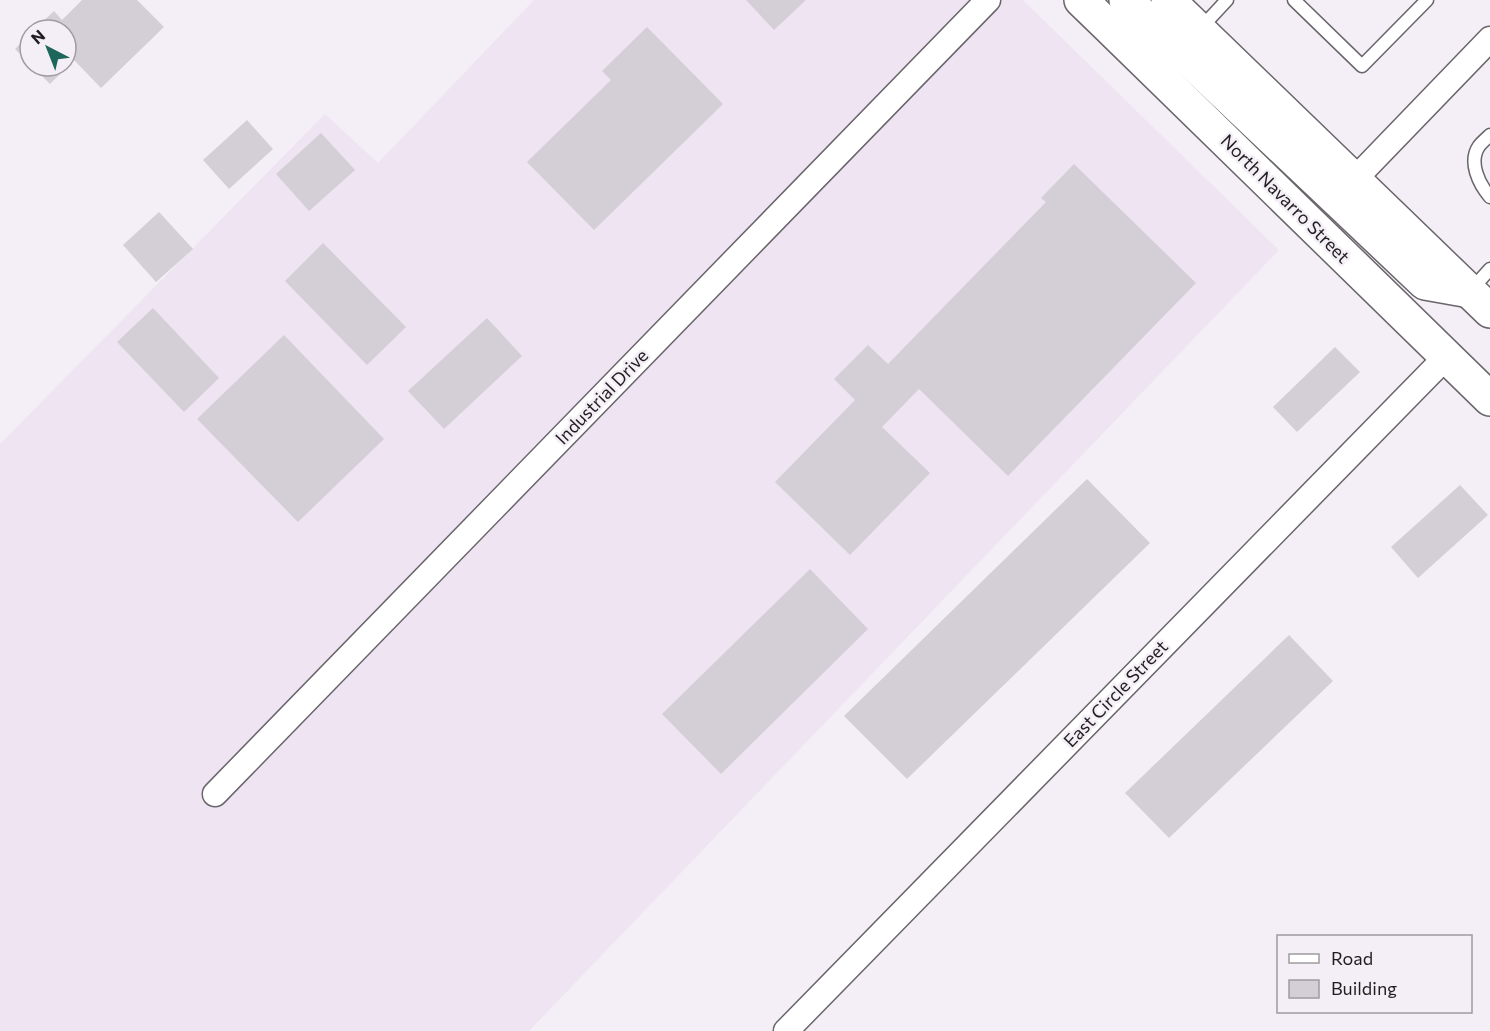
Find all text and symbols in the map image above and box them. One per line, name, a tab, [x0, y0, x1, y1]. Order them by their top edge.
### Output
north arrow	[18, 18, 78, 78]
text: N	[27, 25, 48, 48]
street label: North Navarro Street	[1217, 129, 1355, 267]
street label: Industrial Drive	[550, 344, 652, 449]
street label: East Circle Street	[1059, 635, 1172, 751]
legend	[1277, 935, 1472, 1013]
text: Road	[1331, 947, 1373, 969]
text: Building	[1331, 977, 1397, 999]

